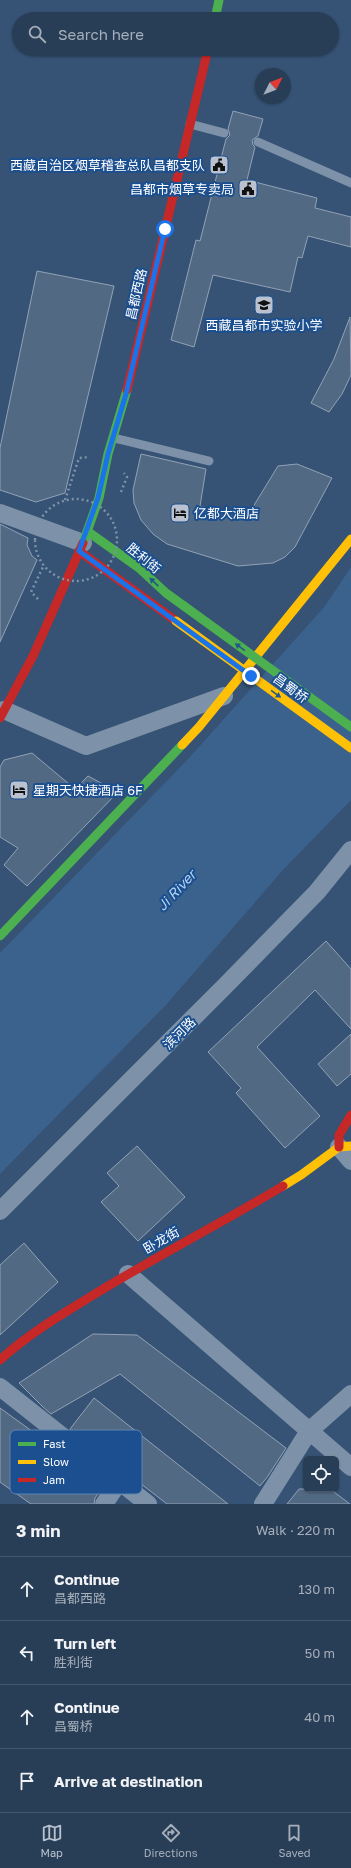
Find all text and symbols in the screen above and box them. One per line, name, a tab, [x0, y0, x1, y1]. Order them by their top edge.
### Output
search box	[12, 12, 339, 56]
icon: search	[26, 23, 48, 45]
text: Search here	[58, 25, 144, 43]
north arrow	[255, 68, 291, 104]
public building icon: 西藏自治区烟草稽查总队昌都支队	[208, 154, 230, 176]
place label: 西藏自治区烟草稽查总队昌都支队	[10, 157, 205, 173]
public building icon: 昌都市烟草专卖局	[237, 178, 259, 200]
place label: 昌都市烟草专卖局	[130, 181, 234, 197]
route start	[156, 220, 174, 238]
street label: 昌都西路	[122, 267, 150, 321]
school or university icon: 西藏昌都市实验小学	[253, 294, 275, 316]
place label: 西藏昌都市实验小学	[205, 317, 323, 333]
hotel icon: 亿都大酒店	[169, 502, 191, 524]
place label: 亿都大酒店	[194, 505, 259, 521]
street label: 胜利街	[124, 540, 164, 576]
one-way arrow	[149, 577, 159, 587]
one-way arrow	[235, 643, 245, 651]
route end	[242, 667, 260, 685]
street label: 昌蜀桥	[271, 670, 311, 706]
one-way arrow	[270, 689, 281, 698]
hotel icon: 星期天快捷酒店 6F	[8, 779, 30, 801]
place label: 星期天快捷酒店 6F	[33, 782, 143, 798]
water label: Ji River	[153, 864, 201, 914]
street label: 滨河路	[160, 1014, 198, 1052]
street label: 卧龙街	[140, 1223, 182, 1257]
legend	[10, 1430, 142, 1494]
text: Fast	[43, 1437, 66, 1450]
text: Slow	[43, 1455, 69, 1468]
map controls	[303, 1456, 339, 1492]
button: locate	[303, 1456, 339, 1492]
text: Jam	[43, 1473, 65, 1486]
text: 3 min	[16, 1520, 60, 1541]
text: Walk · 220 m	[256, 1522, 335, 1538]
text: Continue	[54, 1570, 120, 1588]
icon: ahead	[16, 1578, 38, 1600]
text: 130 m	[298, 1581, 335, 1597]
text: 昌都西路	[54, 1590, 106, 1606]
text: Turn left	[54, 1634, 116, 1652]
icon: left	[16, 1642, 38, 1664]
text: 50 m	[305, 1645, 335, 1661]
text: 胜利街	[54, 1654, 93, 1670]
text: Continue	[54, 1698, 120, 1716]
icon: ahead	[16, 1706, 38, 1728]
text: 40 m	[304, 1709, 335, 1725]
text: 昌蜀桥	[54, 1718, 93, 1734]
icon: arrive	[16, 1770, 38, 1792]
text: Arrive at destination	[54, 1772, 203, 1790]
tab: Map	[40, 1822, 63, 1859]
tab: Directions	[144, 1822, 198, 1859]
tab: Saved	[278, 1822, 311, 1859]

